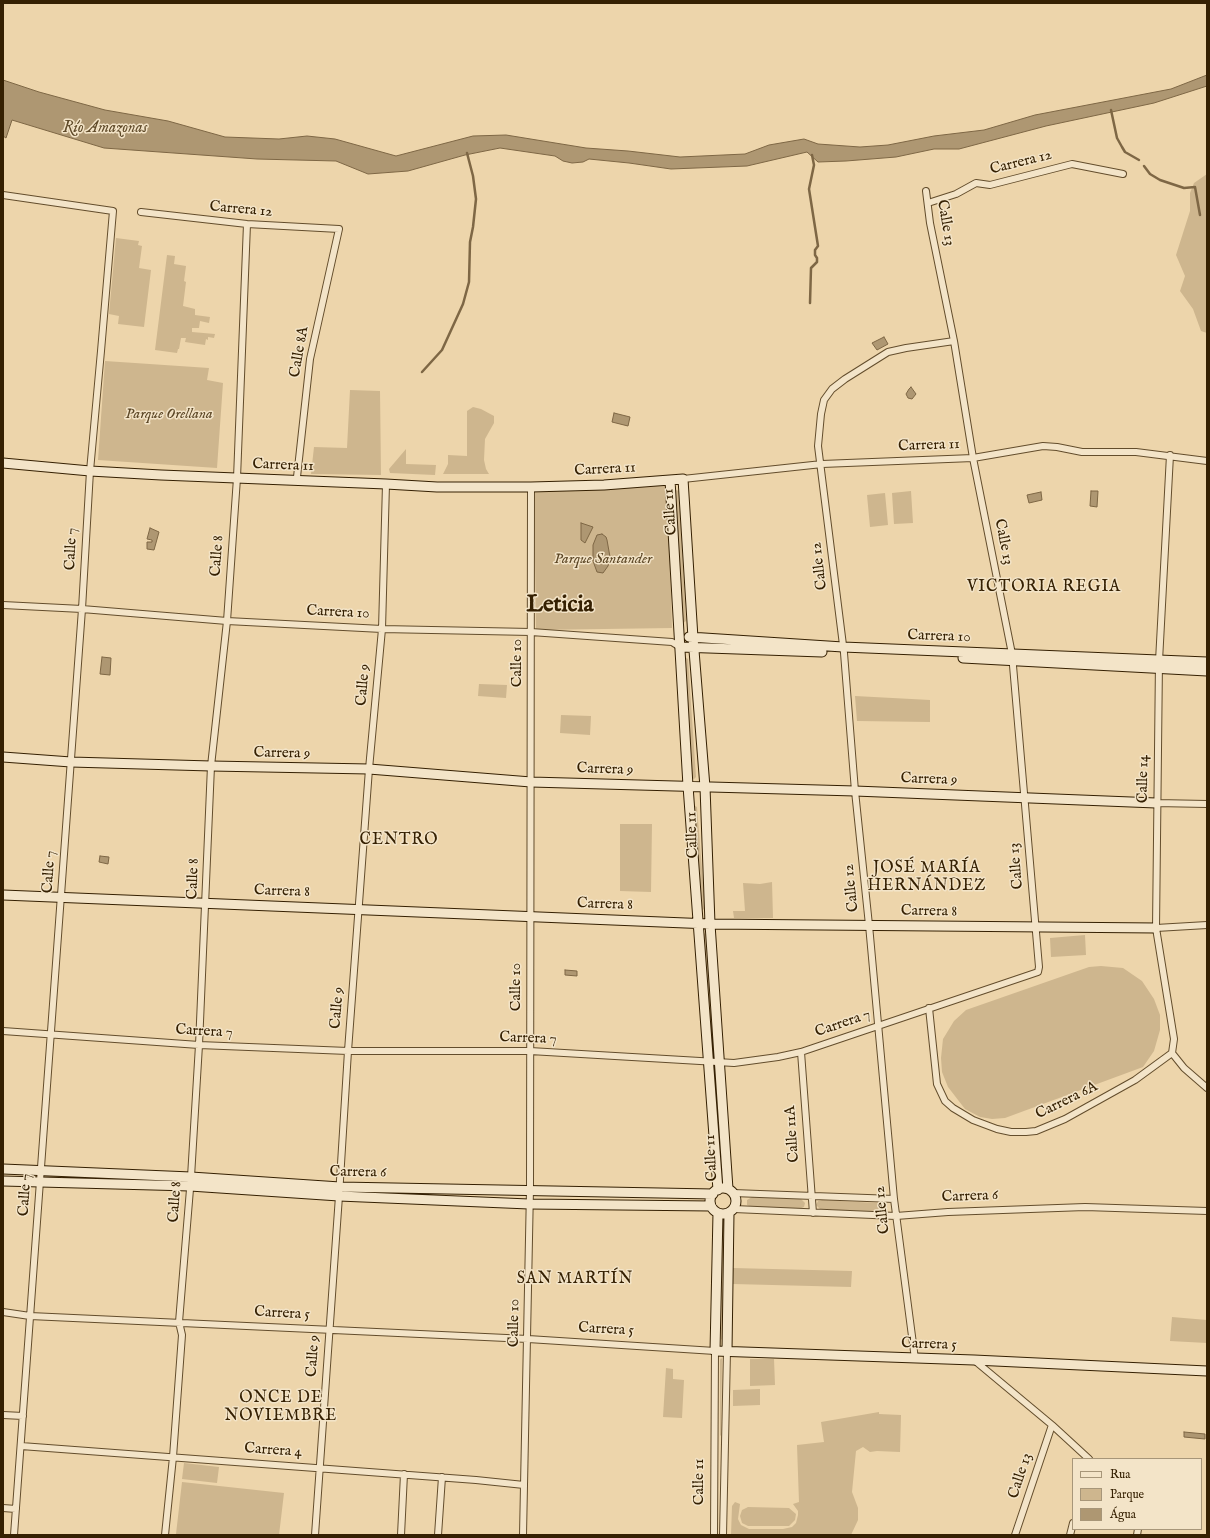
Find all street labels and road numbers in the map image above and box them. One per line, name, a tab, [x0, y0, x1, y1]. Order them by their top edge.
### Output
street label: Carrera 12	[988, 147, 1054, 179]
street label: Carrera 12	[209, 198, 273, 222]
street label: Calle 13	[932, 198, 958, 248]
street label: Calle 8A	[287, 325, 313, 379]
street label: Carrera 11	[898, 436, 960, 456]
street label: Carrera 11	[252, 456, 314, 476]
street label: Carrera 11	[574, 459, 636, 481]
street label: Calle 11	[660, 488, 682, 536]
street label: Calle 13	[990, 517, 1016, 567]
street label: Calle 7	[62, 527, 82, 571]
street label: Calle 8	[208, 535, 228, 577]
street label: Calle 12	[808, 541, 832, 591]
street label: Carrera 10	[306, 602, 370, 624]
street label: Carrera 10	[907, 627, 971, 647]
street label: Calle 10	[509, 639, 527, 687]
street label: Calle 9	[353, 663, 375, 707]
street label: Carrera 9	[253, 745, 311, 763]
street label: Calle 14	[1135, 755, 1153, 803]
street label: Carrera 9	[576, 760, 634, 780]
street label: Carrera 9	[900, 770, 958, 790]
street label: Calle 11	[683, 811, 703, 859]
street label: Calle 13	[1006, 842, 1028, 890]
street label: Calle 7	[40, 850, 60, 894]
street label: Calle 8	[184, 858, 204, 900]
street label: Calle 12	[841, 863, 863, 913]
street label: Carrera 8	[254, 882, 310, 902]
street label: Carrera 8	[577, 895, 633, 915]
street label: Carrera 8	[901, 903, 957, 921]
street label: Calle 10	[508, 963, 526, 1011]
street label: Calle 9	[327, 986, 349, 1030]
street label: Carrera 7	[813, 1006, 873, 1042]
street label: Carrera 7	[175, 1022, 233, 1042]
street label: Carrera 7	[499, 1029, 557, 1049]
street label: Carrera 6A	[1033, 1078, 1101, 1124]
street label: Calle 11A	[782, 1105, 804, 1163]
street label: Calle 11	[702, 1134, 722, 1182]
street label: Carrera 6	[329, 1164, 387, 1182]
street label: Calle 7	[16, 1173, 36, 1217]
street label: Calle 8	[166, 1181, 186, 1223]
street label: Calle 12	[872, 1185, 894, 1235]
street label: Carrera 6	[941, 1187, 999, 1207]
street label: Calle 10	[506, 1299, 524, 1347]
street label: Carrera 5	[254, 1304, 310, 1324]
street label: Carrera 5	[578, 1320, 634, 1340]
street label: Calle 9	[304, 1334, 324, 1378]
street label: Carrera 5	[901, 1335, 957, 1355]
street label: Carrera 4	[244, 1440, 302, 1462]
street label: Calle 13	[1005, 1451, 1037, 1501]
street label: Calle 11	[691, 1459, 709, 1505]

